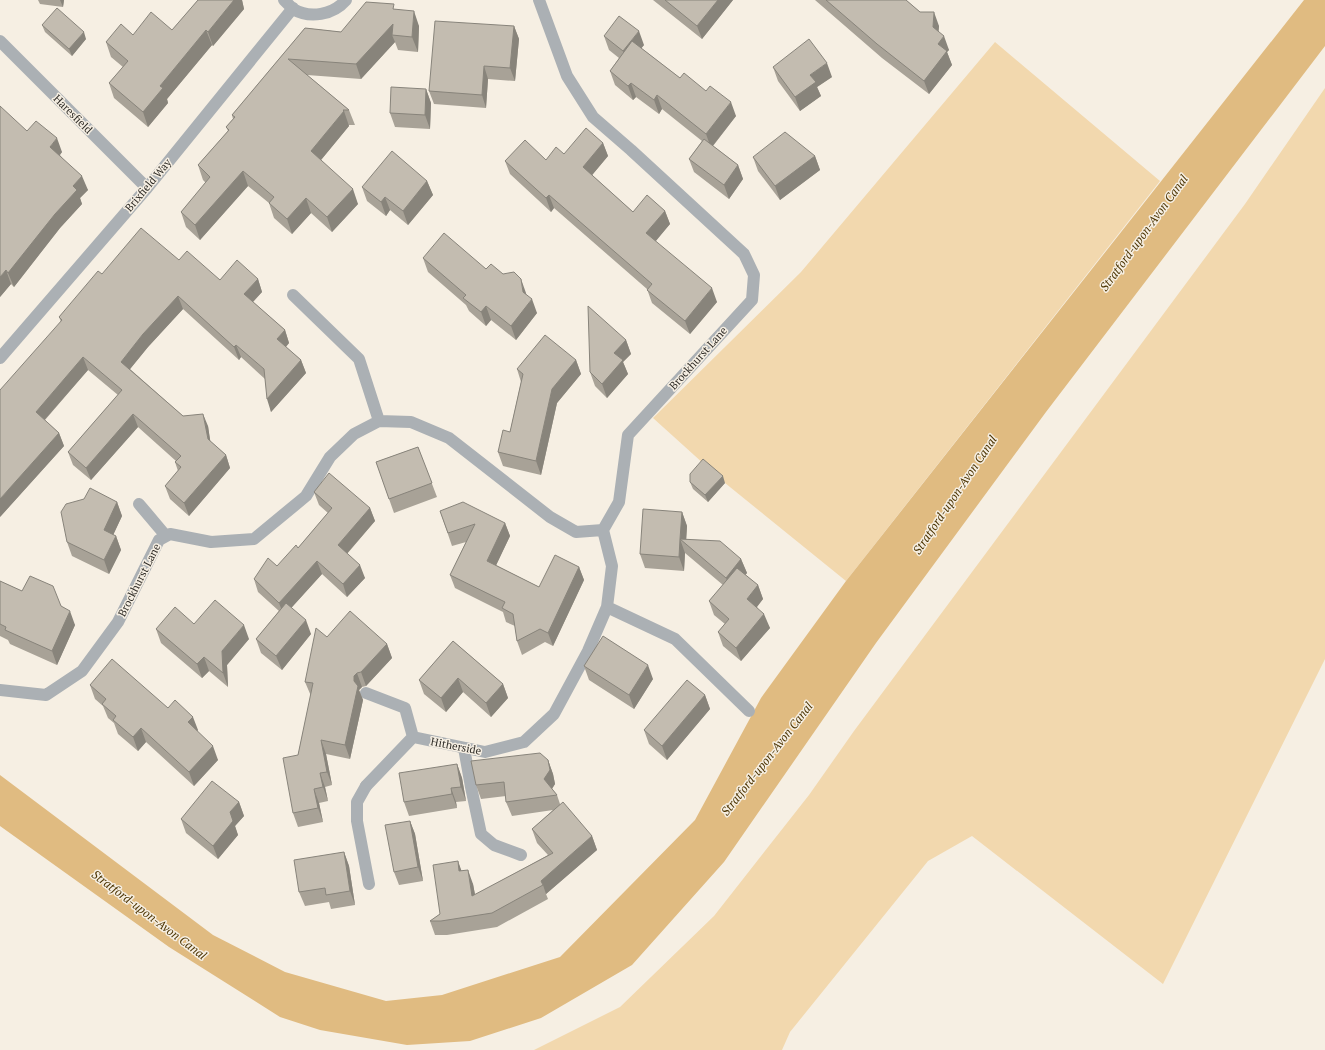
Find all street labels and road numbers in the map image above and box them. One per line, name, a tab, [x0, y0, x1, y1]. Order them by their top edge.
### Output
street label: Haresfield	[50, 91, 96, 137]
street label: Brixfield Way	[122, 155, 175, 214]
street label: Brockhurst Lane	[666, 323, 730, 392]
street label: Brockhurst Lane	[115, 541, 164, 619]
street label: Hitherside	[429, 734, 483, 758]

